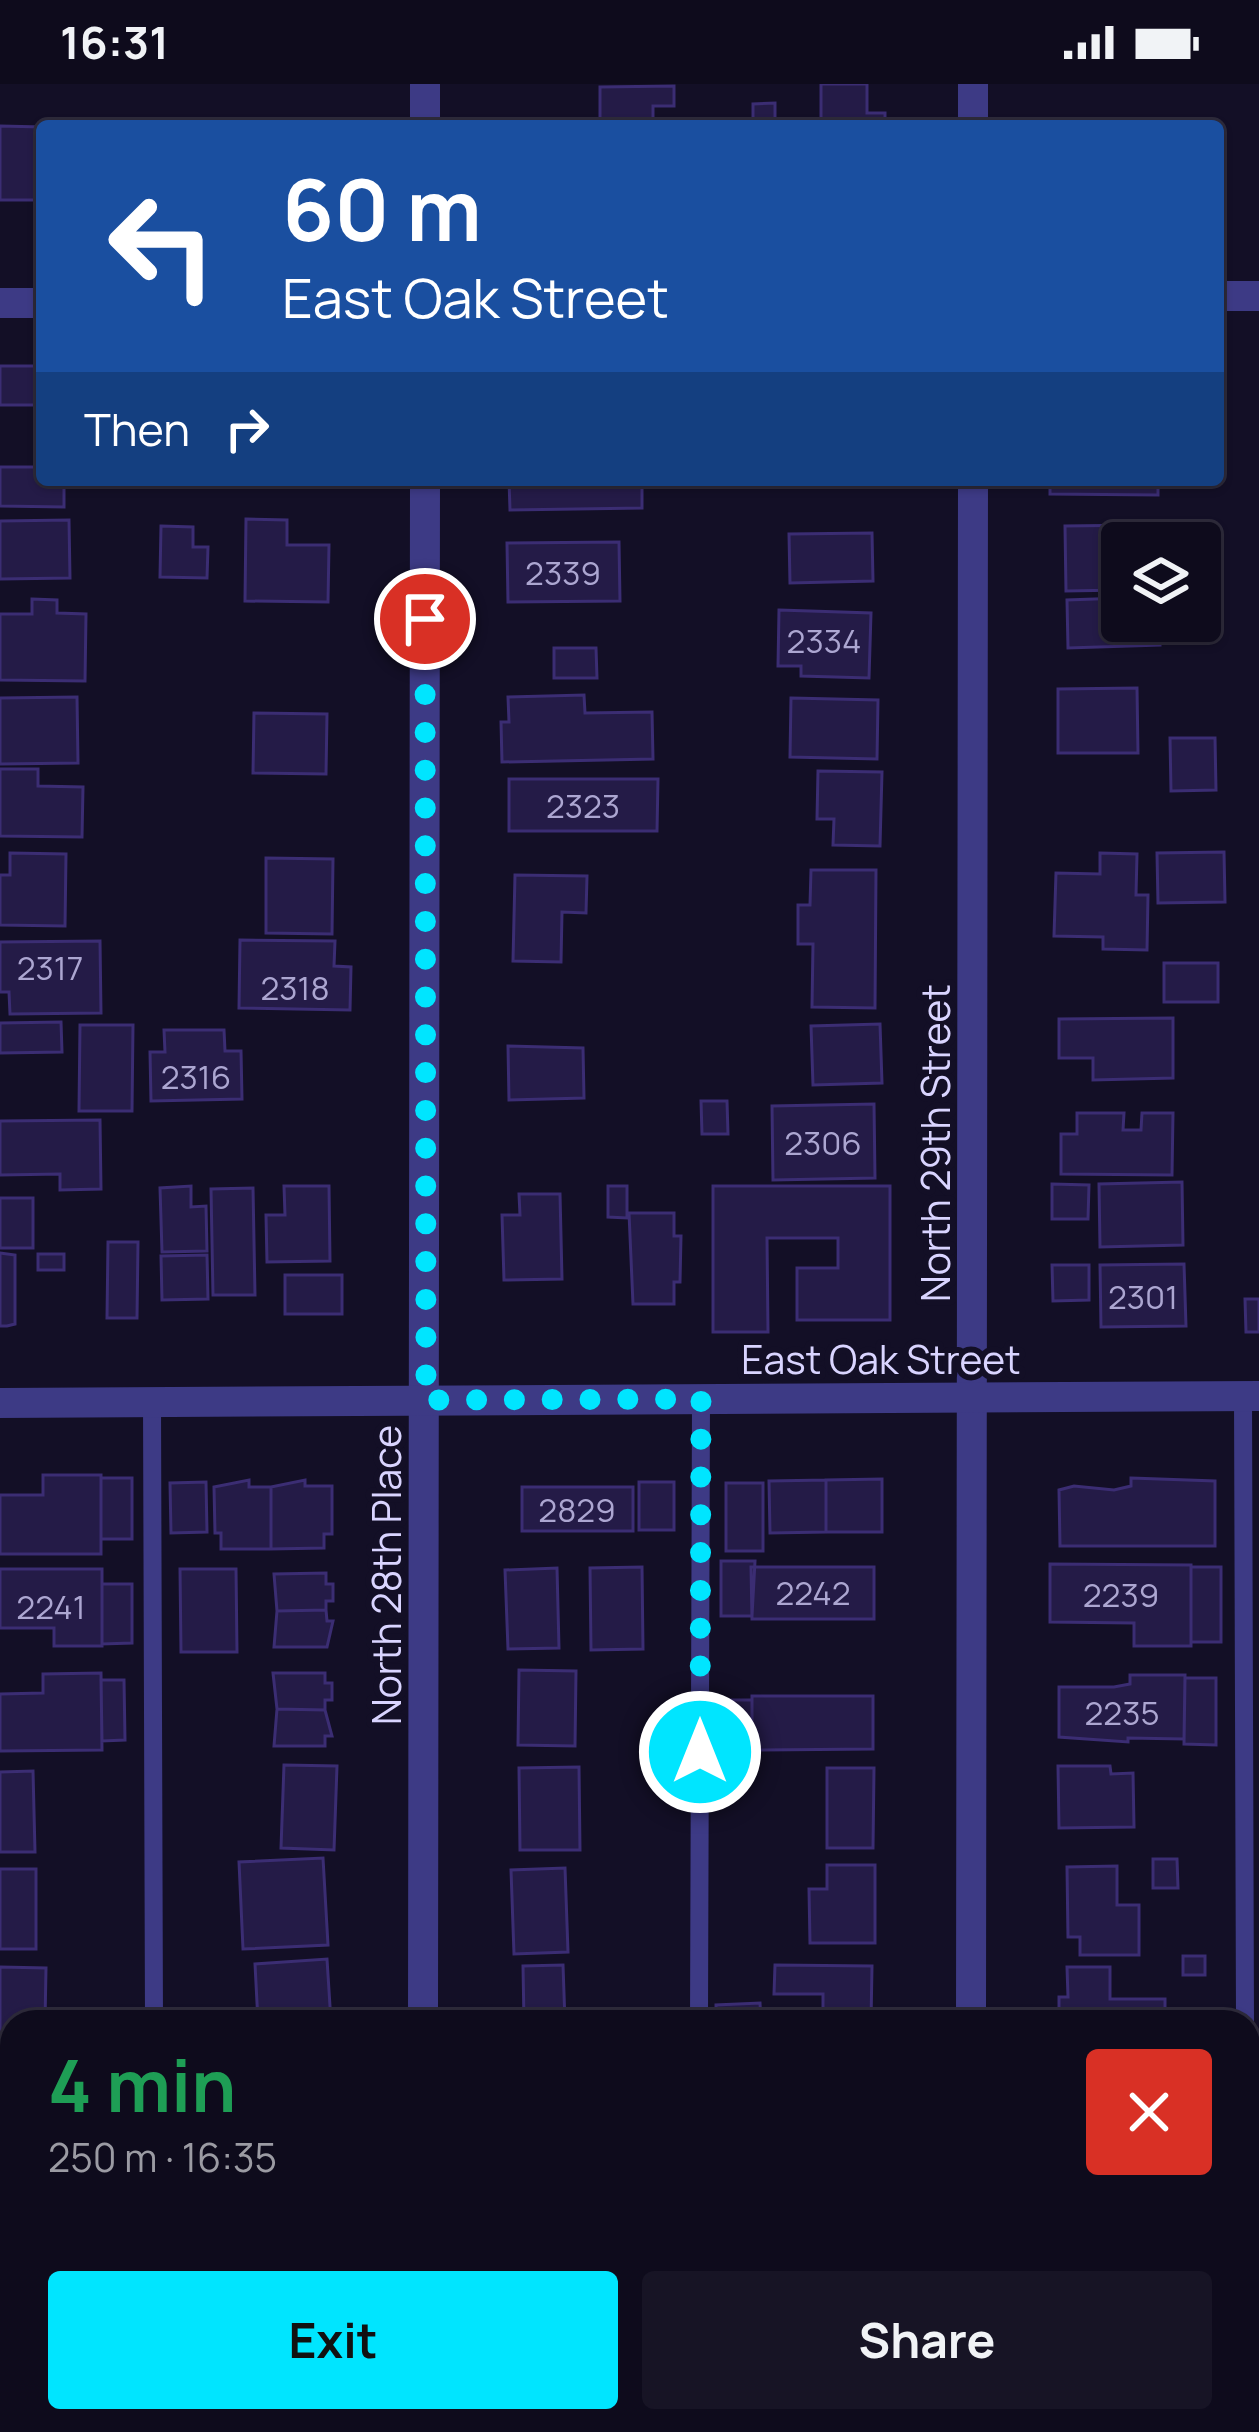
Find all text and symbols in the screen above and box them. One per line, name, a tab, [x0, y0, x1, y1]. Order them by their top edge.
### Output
text: 16:31	[60, 11, 169, 73]
text: 60 m	[282, 151, 482, 266]
icon: left	[84, 168, 240, 324]
text: East Oak Street	[282, 260, 669, 334]
icon: right	[214, 396, 280, 462]
text: Then	[84, 398, 190, 460]
map controls	[1101, 522, 1221, 642]
button: layers	[1101, 522, 1221, 642]
house number: 2339	[525, 550, 601, 595]
pin	[374, 568, 476, 670]
icon: arrive	[392, 586, 458, 652]
house number: 2334	[787, 618, 861, 663]
house number: 2323	[546, 783, 620, 828]
house number: 2317	[17, 945, 83, 990]
house number: 2318	[260, 965, 330, 1010]
street label: North 29th Street	[908, 984, 962, 1302]
house number: 2316	[161, 1054, 231, 1099]
house number: 2306	[784, 1120, 862, 1165]
house number: 2301	[1108, 1274, 1178, 1319]
street label: East Oak Street	[741, 1332, 1021, 1386]
street label: North 28th Place	[359, 1425, 413, 1725]
house number: 2829	[538, 1487, 616, 1532]
house number: 2242	[775, 1570, 851, 1615]
house number: 2239	[1083, 1572, 1159, 1617]
house number: 2241	[16, 1584, 86, 1629]
position arrow	[637, 1689, 763, 1815]
house number: 2235	[1085, 1690, 1159, 1735]
text: 4 min	[48, 2035, 236, 2134]
button: close	[1086, 2049, 1212, 2175]
text: 250 m · 16:35	[48, 2130, 277, 2184]
button: Exit	[48, 2271, 618, 2409]
button: Share	[642, 2271, 1212, 2409]

